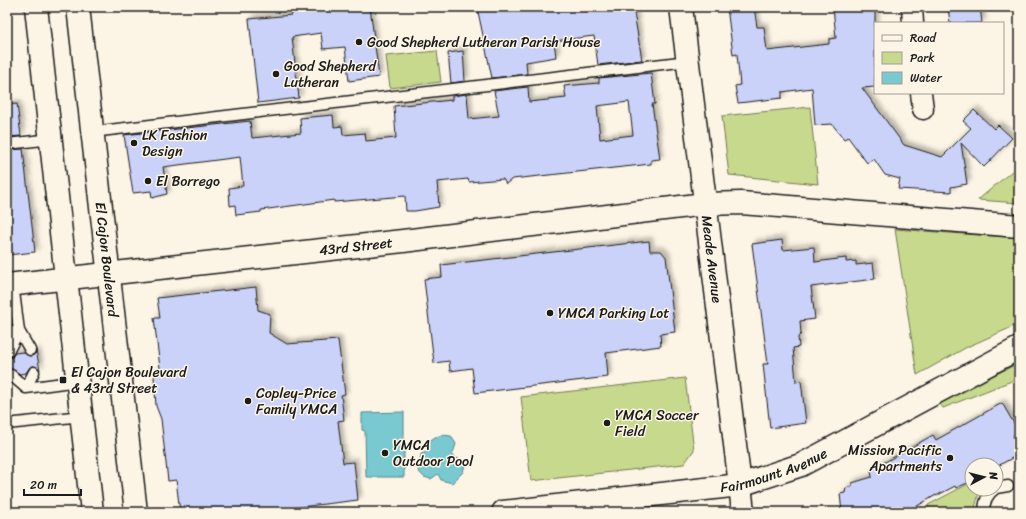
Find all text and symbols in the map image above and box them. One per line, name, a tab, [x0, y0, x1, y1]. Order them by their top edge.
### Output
legend	[874, 22, 1004, 94]
text: Road	[910, 27, 937, 49]
place label: Good Shepherd Lutheran Parish House	[367, 30, 600, 55]
marker: Good Shepherd Lutheran Parish House	[354, 37, 364, 47]
text: Park	[910, 47, 935, 69]
place label: Good Shepherd Lutheran	[284, 54, 378, 95]
text: Water	[910, 67, 943, 89]
marker: Good Shepherd Lutheran	[271, 69, 281, 79]
place label: LK Fashion Design	[142, 123, 208, 164]
marker: LK Fashion Design	[129, 138, 139, 148]
place label: El Borrego	[156, 169, 220, 194]
marker: El Borrego	[143, 176, 153, 186]
street label: El Cajon Boulevard	[88, 201, 126, 320]
street label: Meade Avenue	[694, 214, 730, 305]
street label: 43rd Street	[318, 230, 394, 263]
place label: YMCA Parking Lot	[558, 301, 669, 326]
marker: YMCA Parking Lot	[545, 308, 555, 318]
place label: El Cajon Boulevard & 43rd Street	[71, 360, 188, 401]
marker: El Cajon Boulevard & 43rd Street	[58, 375, 68, 385]
place label: Copley-Price Family YMCA	[256, 381, 337, 422]
marker: Copley-Price Family YMCA	[243, 396, 253, 406]
place label: YMCA Soccer Field	[615, 403, 700, 444]
marker: YMCA Soccer Field	[602, 418, 612, 428]
place label: YMCA Outdoor Pool	[393, 433, 474, 474]
place label: Mission Pacific Apartments	[848, 438, 943, 479]
street label: Fairmount Avenue	[719, 441, 832, 500]
marker: YMCA Outdoor Pool	[380, 448, 390, 458]
marker: Mission Pacific Apartments	[945, 453, 955, 463]
north arrow	[964, 457, 1004, 497]
text: N	[983, 470, 1003, 481]
scale bar	[24, 471, 81, 497]
text: 20 m	[30, 474, 57, 496]

